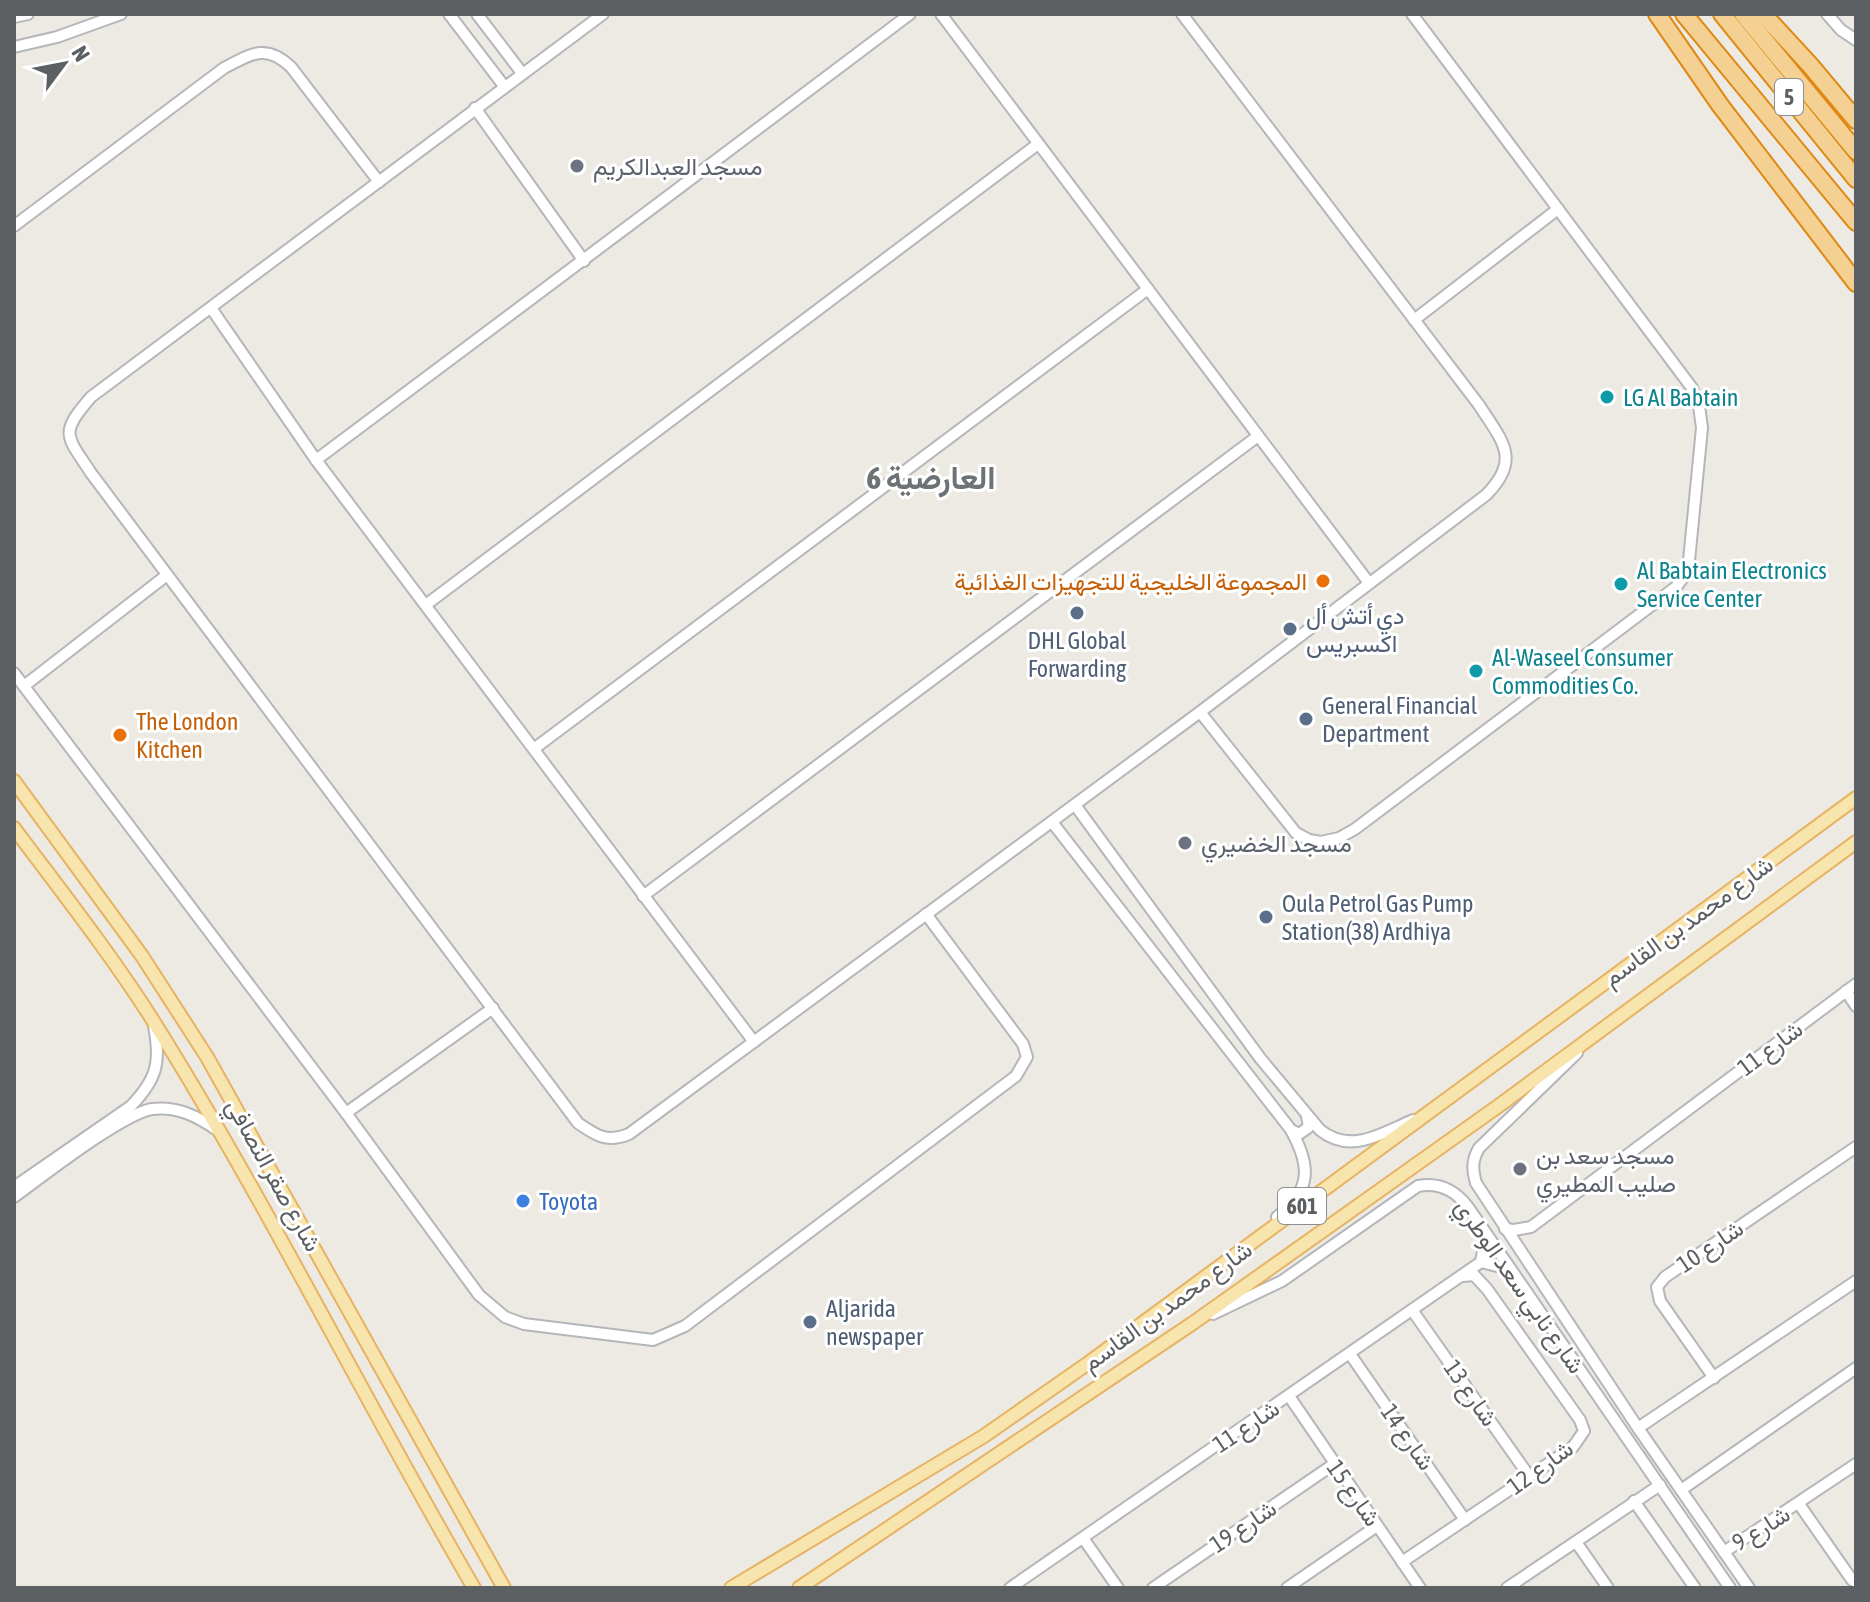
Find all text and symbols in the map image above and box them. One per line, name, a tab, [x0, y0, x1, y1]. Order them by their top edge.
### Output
north arrow	[24, 24, 104, 104]
text: N	[66, 41, 95, 66]
road number: 5	[1775, 79, 1803, 115]
place label: مسجد العبدالكريم	[593, 153, 762, 183]
marker: مسجد العبدالكريم	[568, 157, 586, 175]
place label: LG Al Babtain	[1623, 384, 1738, 411]
marker: LG Al Babtain	[1598, 388, 1616, 406]
district label: العارضية 6	[866, 459, 996, 498]
place label: Al Babtain Electronics Service Center	[1637, 557, 1827, 612]
place label: المجموعة الخليجية للتجهيزات الغذائية	[954, 568, 1307, 597]
marker: المجموعة الخليجية للتجهيزات الغذائية	[1314, 572, 1332, 590]
marker: Al Babtain Electronics Service Center	[1612, 575, 1630, 593]
place label: دي أتش أل اكسبريس	[1306, 602, 1405, 659]
marker: DHL Global Forwarding	[1068, 604, 1086, 622]
marker: دي أتش أل اكسبريس	[1281, 620, 1299, 638]
place label: DHL Global Forwarding	[1028, 627, 1127, 682]
place label: Al-Waseel Consumer Commodities Co.	[1492, 644, 1674, 699]
marker: Al-Waseel Consumer Commodities Co.	[1467, 662, 1485, 680]
place label: General Financial Department	[1322, 692, 1478, 747]
place label: The London Kitchen	[136, 708, 238, 763]
marker: General Financial Department	[1297, 710, 1315, 728]
marker: The London Kitchen	[111, 726, 129, 744]
place label: مسجد الخضيري	[1201, 830, 1352, 863]
marker: مسجد الخضيري	[1176, 834, 1194, 852]
street label: شارع محمد بن القاسم	[1598, 850, 1780, 994]
place label: Oula Petrol Gas Pump Station(38) Ardhiya	[1282, 890, 1473, 945]
marker: Oula Petrol Gas Pump Station(38) Ardhiya	[1257, 908, 1275, 926]
street label: شارع 11	[1732, 1015, 1810, 1083]
street label: شارع صقر النصافي	[216, 1094, 327, 1259]
place label: مسجد سعد بن صليب المطيري	[1536, 1142, 1676, 1203]
marker: مسجد سعد بن صليب المطيري	[1511, 1160, 1529, 1178]
place label: Toyota	[539, 1188, 598, 1215]
road number: 601	[1278, 1188, 1326, 1224]
marker: Toyota	[514, 1192, 532, 1210]
street label: شارع نابي سعد الوطري	[1445, 1194, 1590, 1382]
street label: شارع 10	[1672, 1214, 1750, 1280]
street label: شارع محمد بن القاسم	[1077, 1235, 1259, 1379]
place label: Aljarida newspaper	[826, 1295, 924, 1350]
marker: Aljarida newspaper	[801, 1313, 819, 1331]
street label: شارع 13	[1436, 1355, 1503, 1433]
street label: شارع 11	[1208, 1394, 1286, 1460]
street label: شارع 14	[1373, 1399, 1440, 1477]
street label: شارع 12	[1502, 1434, 1580, 1502]
street label: شارع 15	[1319, 1455, 1386, 1533]
street label: شارع 19	[1205, 1494, 1283, 1560]
street label: شارع 9	[1727, 1500, 1796, 1559]

